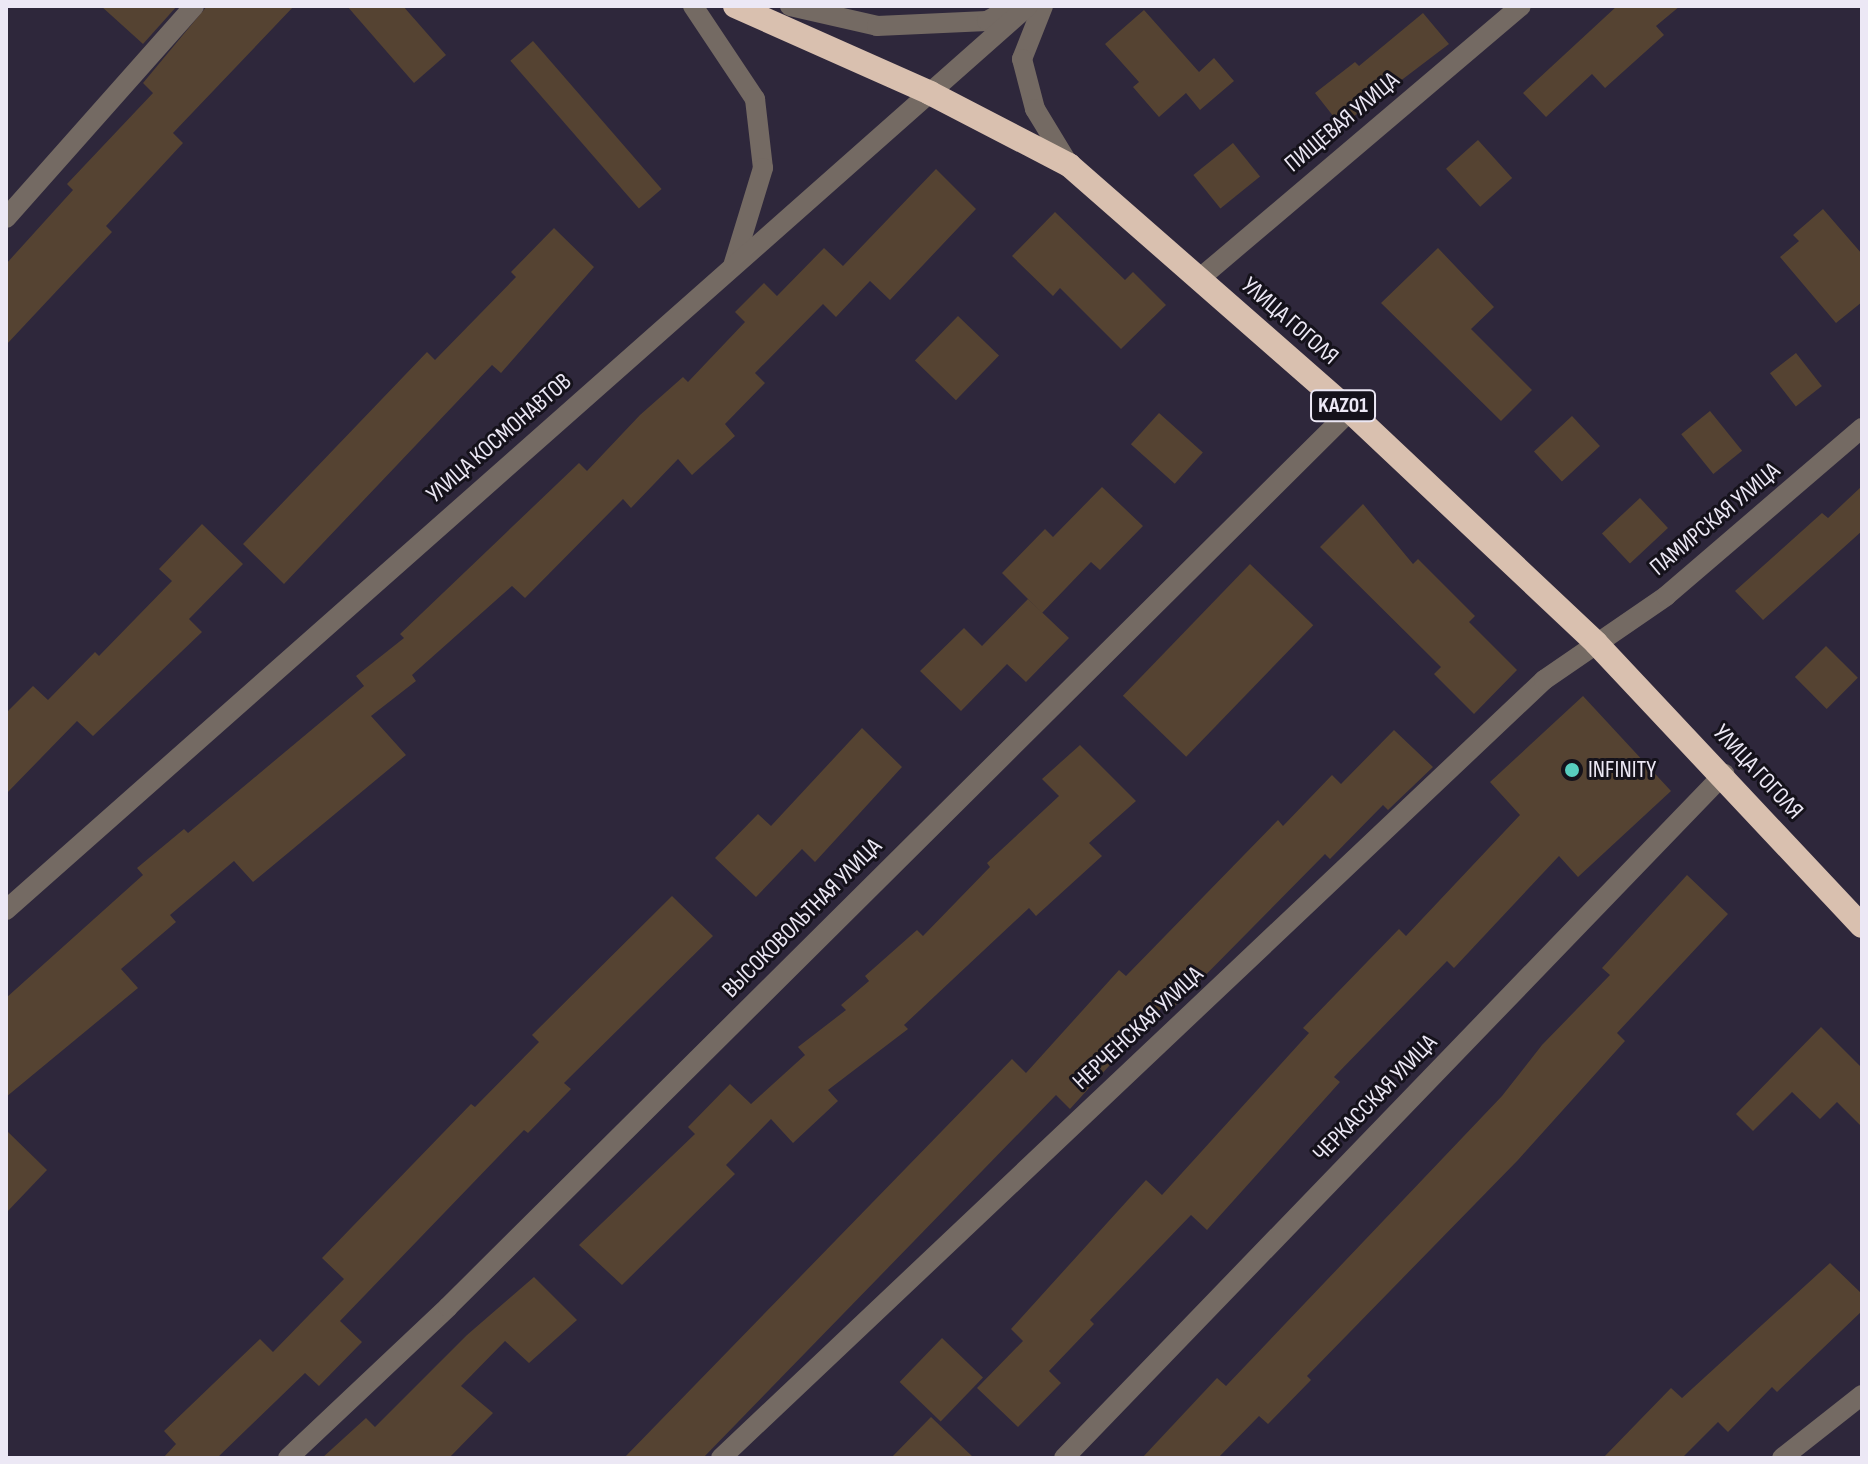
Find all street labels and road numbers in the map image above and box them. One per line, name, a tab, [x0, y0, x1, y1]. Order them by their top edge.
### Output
street label: ПИЩЕВАЯ УЛИЦА	[1279, 66, 1405, 178]
street label: УЛИЦА ГОГОЛЯ	[1236, 271, 1344, 371]
street label: УЛИЦА КОСМОНАВТОВ	[421, 367, 577, 509]
road number: KАZ01	[1309, 388, 1377, 424]
street label: ПАМИРСКАЯ УЛИЦА	[1644, 456, 1786, 582]
street label: УЛИЦА ГОГОЛЯ	[1707, 719, 1809, 825]
street label: ВЫСОКОВОЛЬТНАЯ УЛИЦА	[716, 832, 888, 1004]
street label: НЕРЧЕНСКАЯ УЛИЦА	[1067, 960, 1209, 1096]
street label: ЧЕРКАССКАЯ УЛИЦА	[1307, 1028, 1443, 1168]

